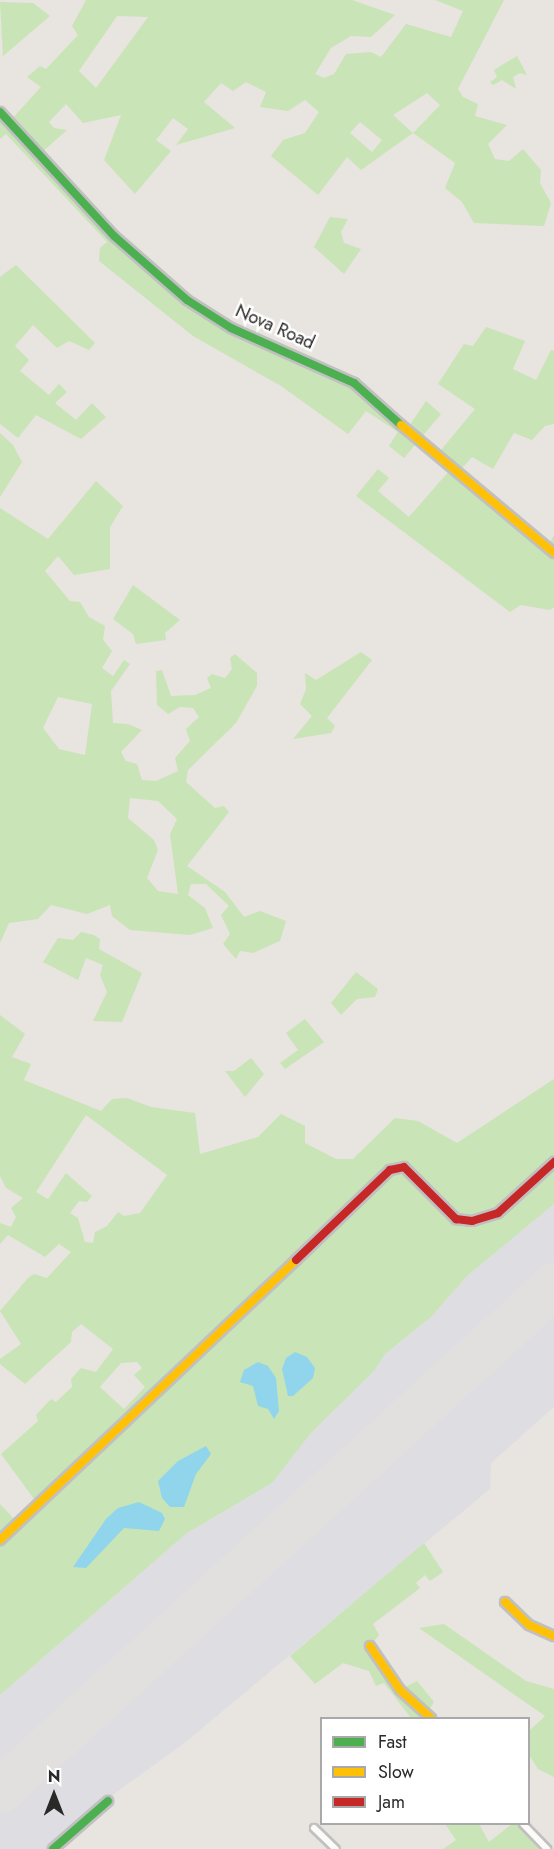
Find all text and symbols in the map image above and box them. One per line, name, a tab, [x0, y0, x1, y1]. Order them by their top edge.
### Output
street label: Nova Road	[232, 300, 318, 354]
legend	[320, 1717, 530, 1825]
text: Fast	[378, 1729, 407, 1755]
text: Slow	[378, 1759, 414, 1785]
north arrow	[24, 1765, 84, 1825]
text: N	[48, 1765, 60, 1788]
text: Jam	[378, 1789, 405, 1815]

